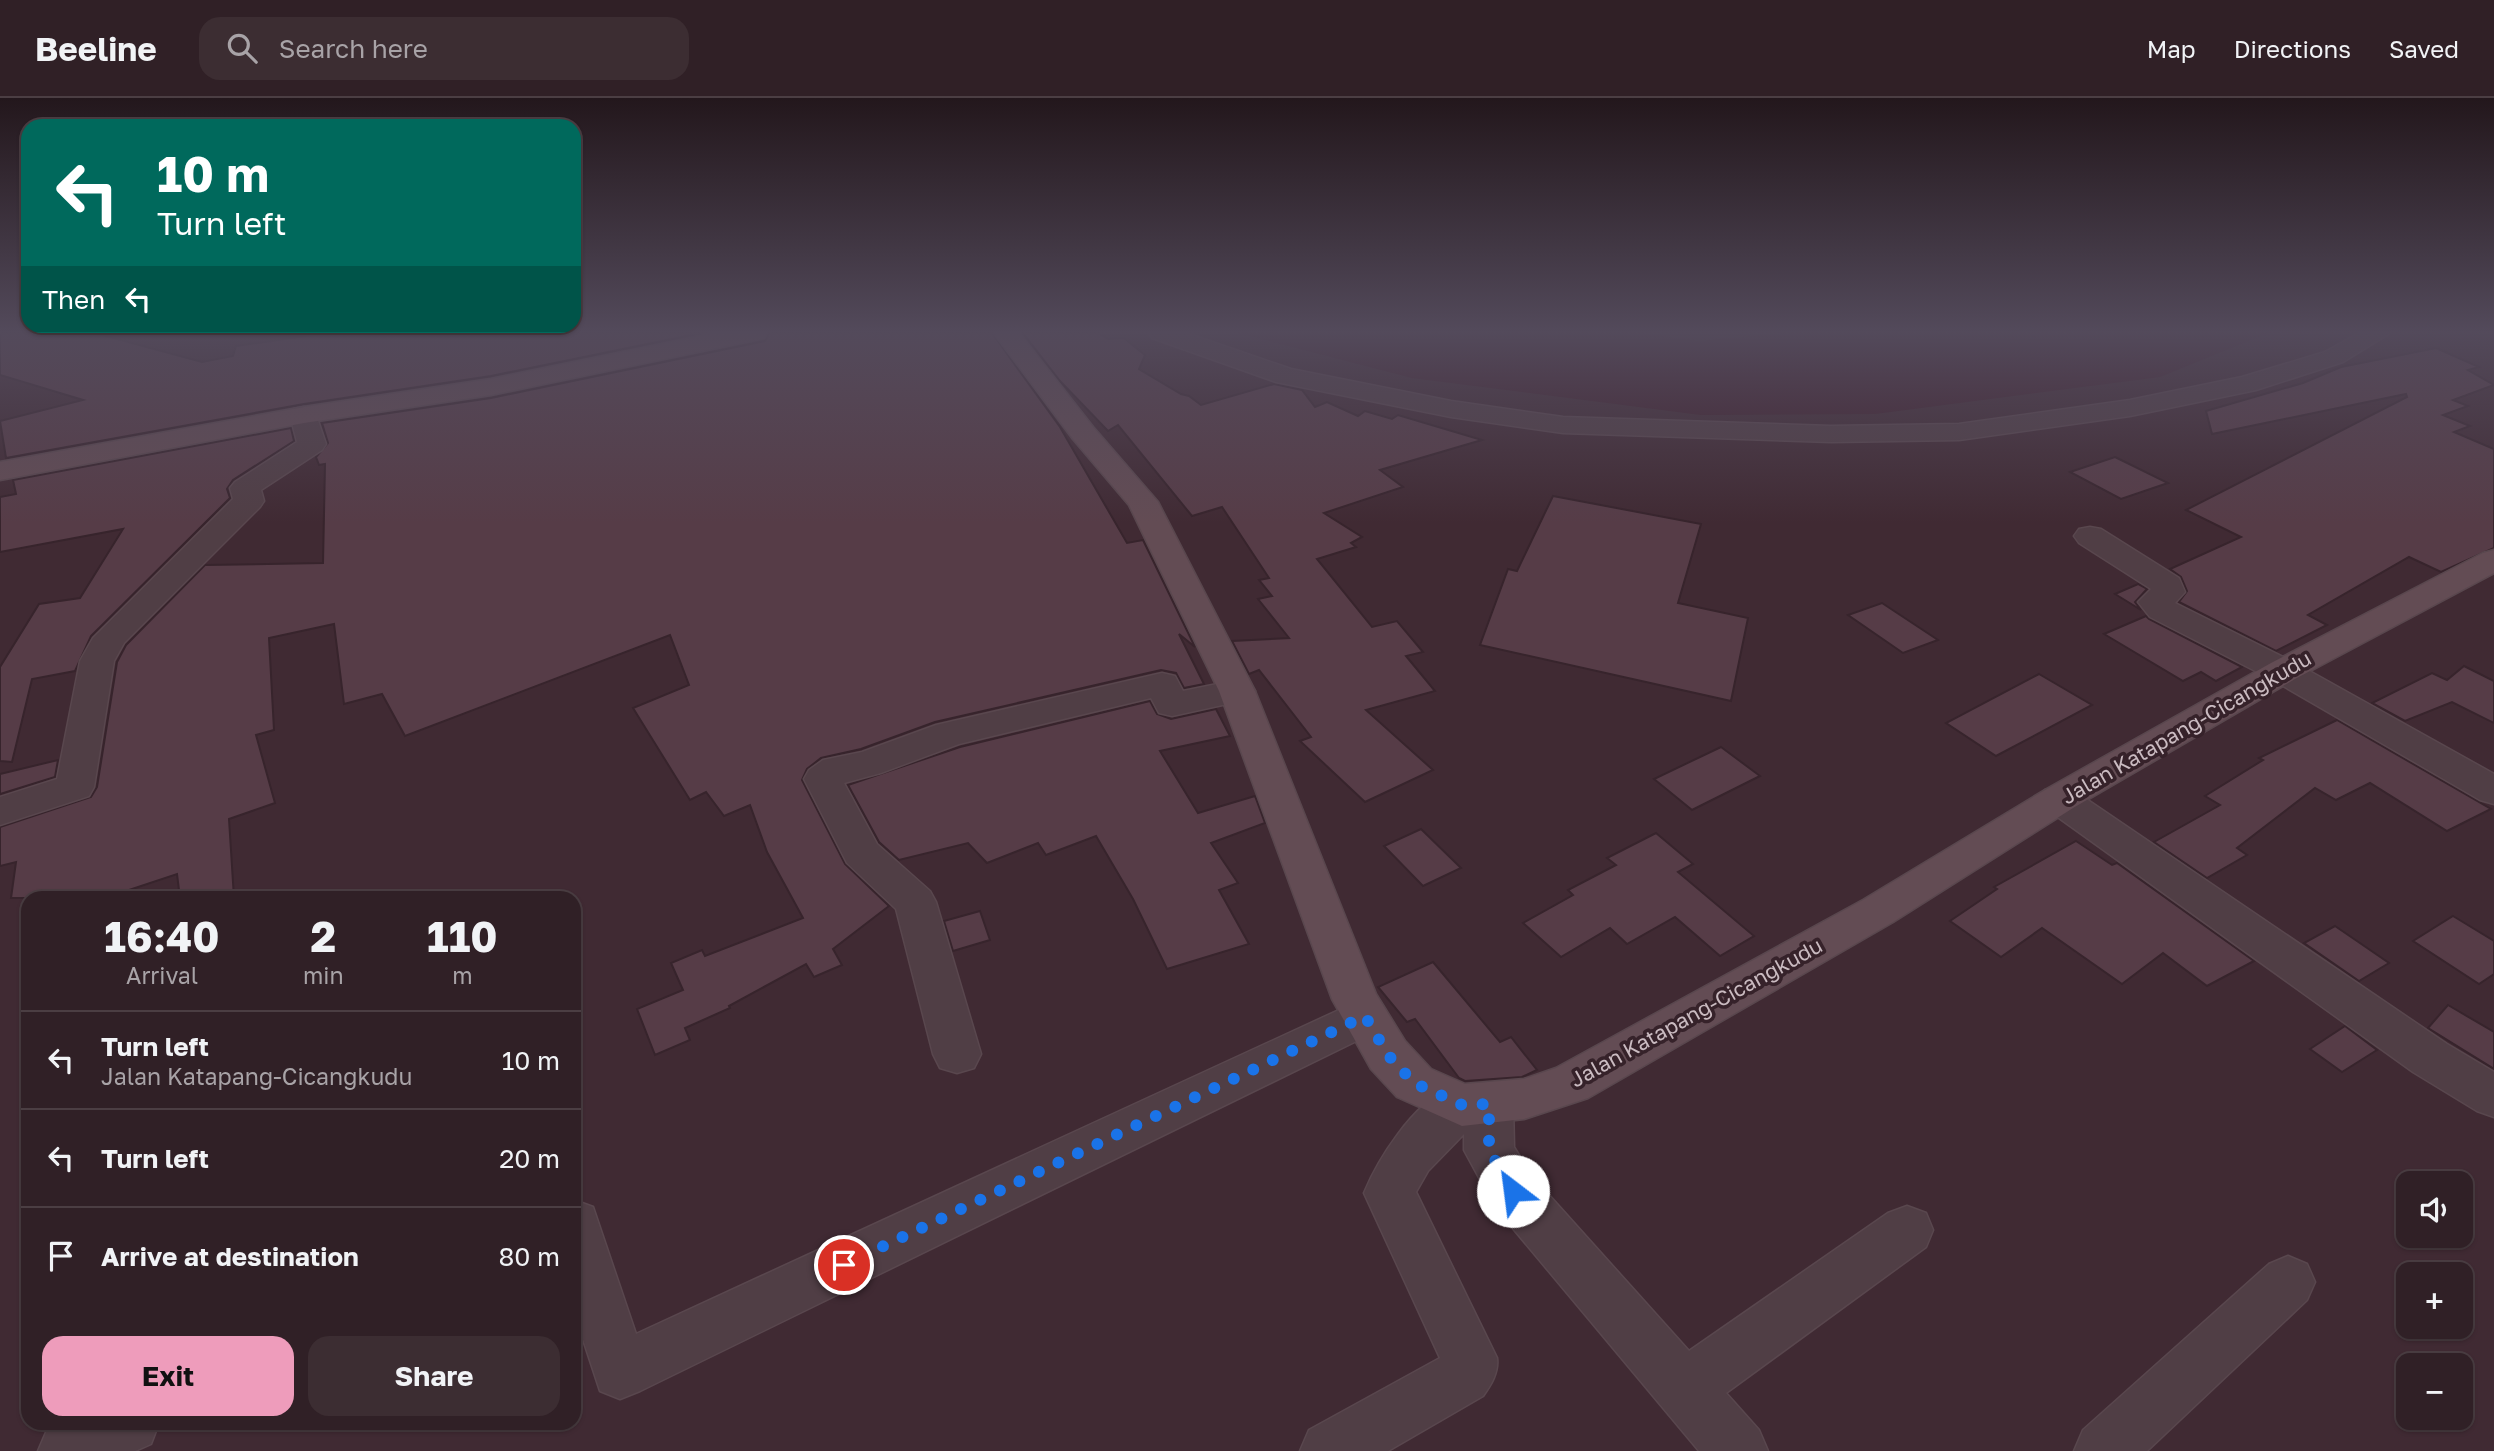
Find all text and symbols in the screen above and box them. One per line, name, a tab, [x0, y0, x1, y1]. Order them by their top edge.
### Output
search box	[199, 17, 689, 80]
text: Beeline	[35, 29, 157, 68]
icon: search	[223, 29, 261, 67]
text: Search here	[279, 33, 428, 64]
text: Map	[2147, 34, 2196, 63]
text: Directions	[2234, 34, 2351, 63]
text: Saved	[2389, 34, 2459, 63]
text: 10 m	[157, 144, 269, 203]
icon: left	[42, 147, 133, 238]
text: Turn left	[157, 204, 286, 242]
icon: left	[119, 280, 157, 318]
text: Then	[42, 284, 105, 315]
street label: Jalan Katapang-Cicangkudu	[2056, 645, 2316, 809]
text: 16:40	[104, 911, 220, 961]
text: 2	[311, 911, 336, 961]
text: 110	[427, 911, 498, 961]
street label: Jalan Katapang-Cicangkudu	[1565, 932, 1827, 1092]
text: Arrival	[126, 961, 198, 989]
text: min	[303, 961, 344, 989]
text: m	[452, 961, 473, 989]
text: Turn left	[101, 1031, 209, 1062]
icon: left	[42, 1041, 80, 1079]
text: 10 m	[502, 1045, 560, 1076]
text: Jalan Katapang-Cicangkudu	[101, 1062, 412, 1090]
icon: left	[42, 1139, 80, 1177]
text: Turn left	[101, 1143, 209, 1174]
text: 20 m	[499, 1143, 560, 1174]
position arrow	[1476, 1154, 1550, 1228]
map controls	[2396, 1171, 2473, 1430]
button: sound	[2396, 1171, 2473, 1248]
pin	[814, 1235, 874, 1295]
icon: arrive	[42, 1237, 80, 1275]
text: Arrive at destination	[101, 1241, 359, 1272]
text: 80 m	[499, 1241, 560, 1272]
icon: arrive	[825, 1246, 863, 1284]
button: +	[2396, 1262, 2473, 1339]
button: Exit	[42, 1336, 294, 1416]
button: Share	[308, 1336, 560, 1416]
button: −	[2396, 1353, 2473, 1430]

